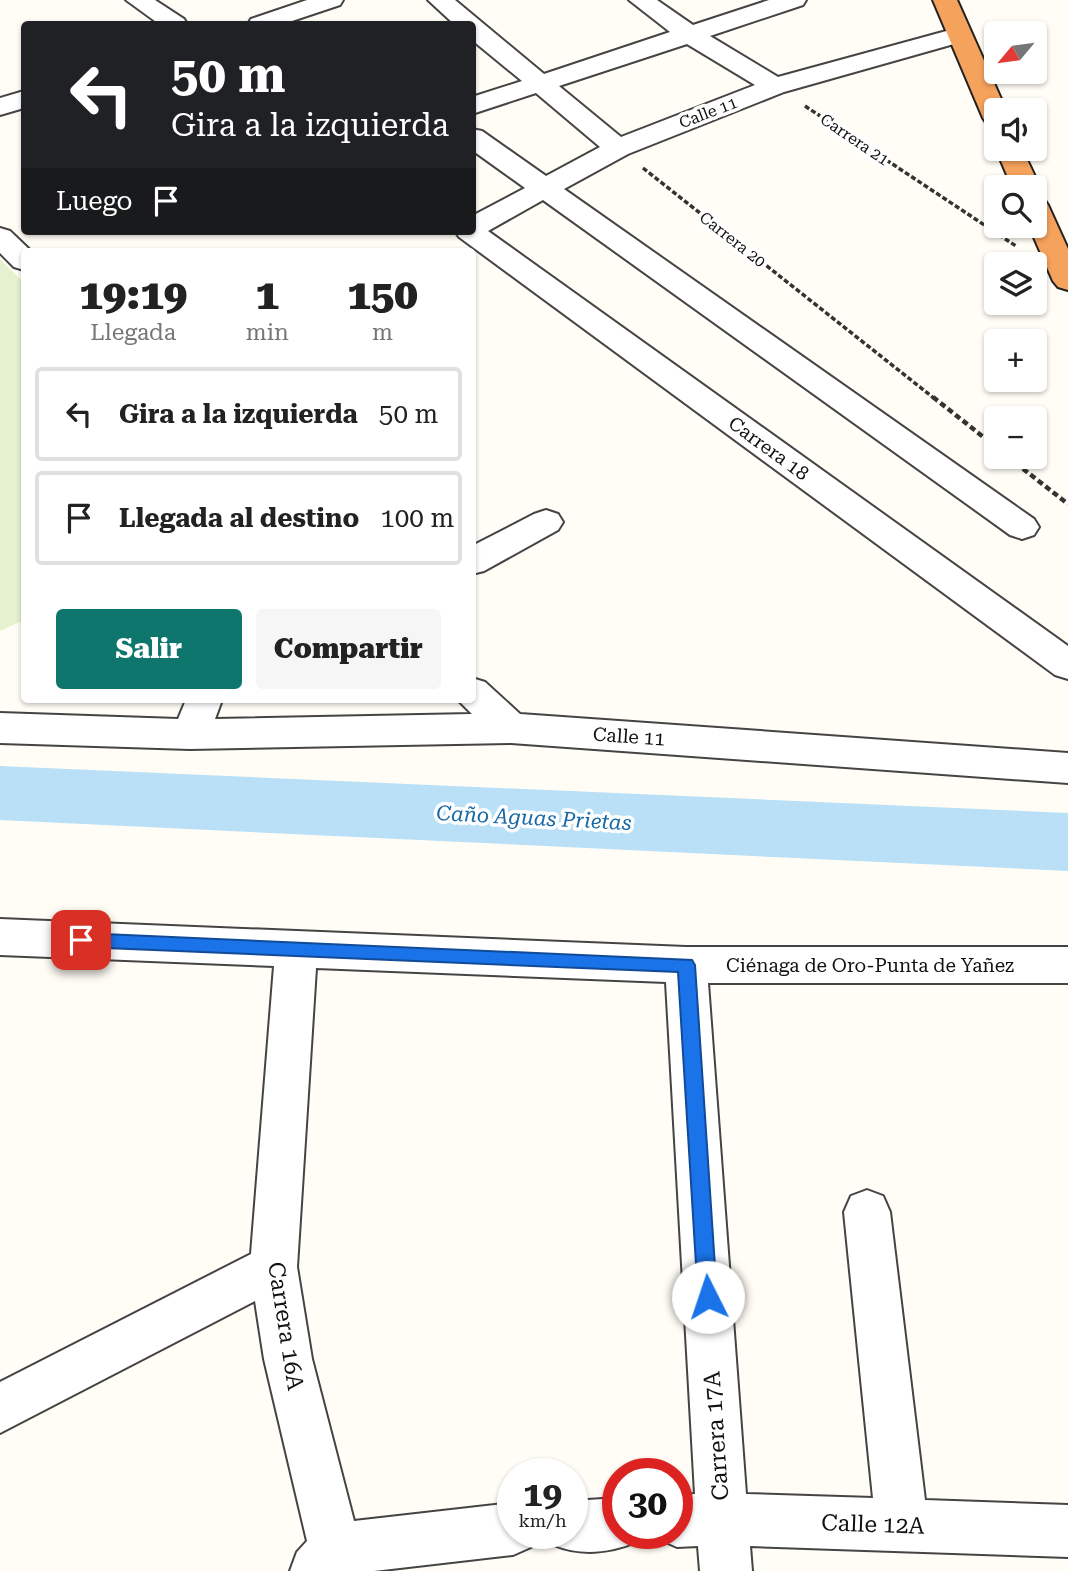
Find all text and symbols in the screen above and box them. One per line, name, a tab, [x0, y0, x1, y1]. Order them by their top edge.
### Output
north arrow	[984, 21, 1046, 84]
map controls	[984, 21, 1047, 469]
text: 50 m	[171, 47, 286, 104]
icon: left	[56, 49, 147, 140]
street label: Calle 11	[676, 93, 740, 132]
button: sound	[984, 98, 1047, 161]
text: Gira a la izquierda	[171, 106, 449, 144]
street label: Carrera 21	[817, 109, 893, 169]
button: search	[984, 175, 1047, 238]
icon: arrive	[147, 182, 185, 220]
text: Luego	[56, 186, 133, 216]
street label: Carrera 20	[696, 208, 770, 271]
button: layers	[984, 252, 1047, 315]
text: 19:19	[79, 270, 187, 319]
text: 1	[255, 270, 279, 319]
text: 150	[347, 270, 418, 319]
text: Llegada	[90, 319, 176, 346]
text: min	[246, 319, 289, 346]
text: m	[372, 319, 393, 346]
button: +	[984, 329, 1047, 392]
icon: left	[60, 395, 98, 433]
text: Gira a la izquierda	[119, 399, 358, 429]
text: 50 m	[379, 399, 438, 429]
button: −	[984, 406, 1047, 469]
street label: Carrera 18	[724, 412, 813, 485]
icon: arrive	[60, 499, 98, 537]
text: Llegada al destino	[119, 503, 359, 533]
text: 100 m	[380, 503, 454, 533]
button: Salir	[56, 609, 242, 689]
button: Compartir	[256, 609, 441, 689]
street label: Calle 11	[592, 723, 666, 750]
water label: Caño Aguas Prietas	[436, 801, 632, 835]
pin	[51, 910, 111, 970]
icon: arrive	[62, 921, 100, 959]
street label: Ciénaga de Oro-Punta de Yañez	[726, 954, 1014, 977]
street label: Carrera 16A	[262, 1260, 309, 1392]
position arrow	[671, 1260, 745, 1334]
street label: Carrera 17A	[699, 1370, 734, 1502]
speed limit sign: 30	[602, 1458, 693, 1549]
text: 19	[523, 1474, 562, 1515]
street label: Calle 12A	[821, 1509, 925, 1540]
text: km/h	[518, 1510, 567, 1531]

